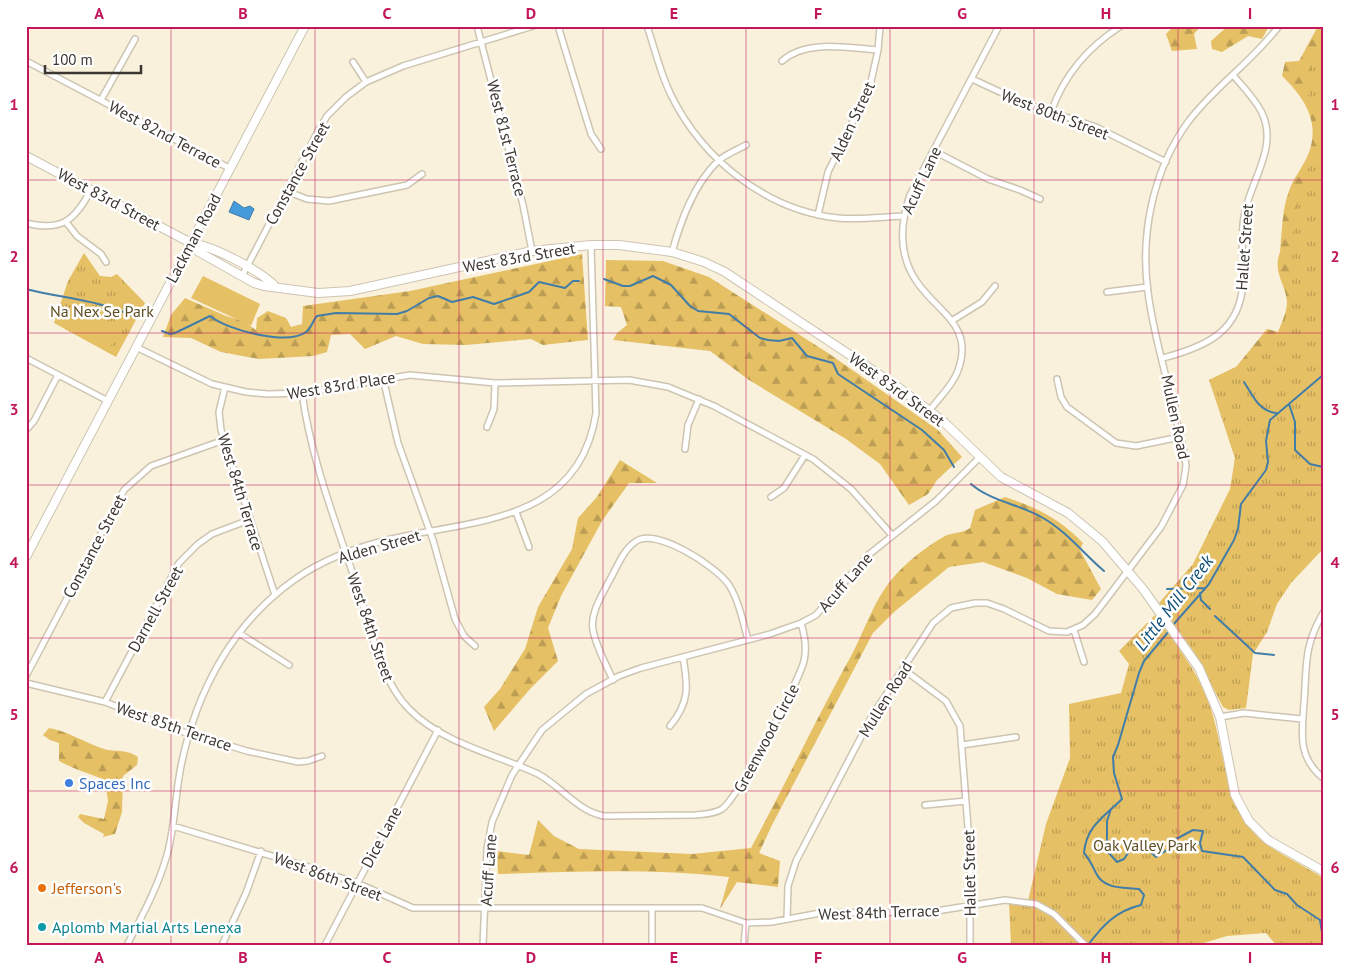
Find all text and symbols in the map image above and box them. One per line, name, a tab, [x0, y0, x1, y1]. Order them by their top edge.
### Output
text: A	[94, 3, 104, 23]
text: B	[238, 3, 248, 23]
text: C	[383, 3, 392, 23]
text: D	[526, 3, 536, 23]
text: E	[670, 3, 678, 23]
text: F	[814, 3, 822, 23]
text: G	[957, 3, 967, 23]
text: H	[1101, 3, 1111, 23]
text: I	[1248, 3, 1252, 23]
scale bar	[45, 42, 141, 74]
text: 100 m	[52, 50, 93, 69]
street label: West 81st Terrace	[483, 78, 531, 198]
street label: Alden Street	[825, 78, 879, 164]
street label: West 80th Street	[998, 84, 1112, 144]
text: 1	[9, 94, 19, 114]
text: 1	[1330, 94, 1340, 114]
street label: West 82nd Terrace	[105, 96, 225, 172]
street label: Constance Street	[260, 117, 334, 228]
street label: Acuff Lane	[897, 143, 945, 217]
street label: West 83rd Street	[54, 163, 164, 235]
street label: Lackman Road	[161, 190, 225, 286]
street label: Hallet Street	[1231, 202, 1257, 291]
street label: West 83rd Street	[461, 237, 577, 277]
text: 2	[9, 246, 19, 266]
text: 2	[1330, 246, 1340, 266]
park label: Na Nex Se Park	[50, 301, 154, 321]
street label: West 83rd Street	[845, 347, 949, 431]
street label: West 83rd Place	[285, 367, 397, 403]
street label: Mullen Road	[1157, 373, 1195, 461]
text: 3	[9, 399, 19, 419]
text: 3	[1330, 399, 1340, 419]
street label: West 84th Terrace	[214, 431, 268, 553]
street label: Constance Street	[58, 490, 130, 601]
street label: Alden Street	[336, 525, 423, 567]
street label: Acuff Lane	[814, 548, 876, 616]
water label: Little Mill Creek	[1129, 549, 1219, 655]
text: 4	[9, 552, 19, 572]
text: 4	[1330, 552, 1340, 572]
street label: Darnell Street	[123, 562, 187, 655]
street label: West 84th Street	[343, 570, 399, 685]
street label: Mullen Road	[854, 657, 916, 741]
street label: Greenwood Circle	[729, 680, 803, 796]
street label: West 85th Terrace	[113, 697, 235, 755]
text: 5	[9, 704, 19, 724]
text: 5	[1330, 704, 1340, 724]
place label: Spaces Inc	[79, 773, 151, 793]
marker: Spaces Inc	[63, 777, 75, 789]
street label: Dice Lane	[356, 803, 406, 871]
street label: Hallet Street	[958, 829, 980, 917]
street label: Acuff Lane	[476, 833, 500, 907]
park label: Oak Valley Park	[1093, 835, 1197, 855]
street label: West 86th Street	[271, 847, 385, 905]
text: 6	[9, 857, 19, 877]
text: 6	[1330, 857, 1340, 877]
place label: Jefferson's	[51, 878, 122, 898]
marker: Jefferson's	[36, 882, 48, 894]
street label: West 84th Terrace	[818, 900, 940, 924]
place label: Aplomb Martial Arts Lenexa	[52, 917, 242, 937]
marker: Aplomb Martial Arts Lenexa	[36, 921, 48, 933]
text: A	[94, 947, 104, 967]
text: B	[238, 947, 248, 967]
text: C	[383, 947, 392, 967]
text: D	[526, 947, 536, 967]
text: E	[670, 947, 678, 967]
text: F	[814, 947, 822, 967]
text: G	[957, 947, 967, 967]
text: H	[1101, 947, 1111, 967]
text: I	[1248, 947, 1252, 967]

